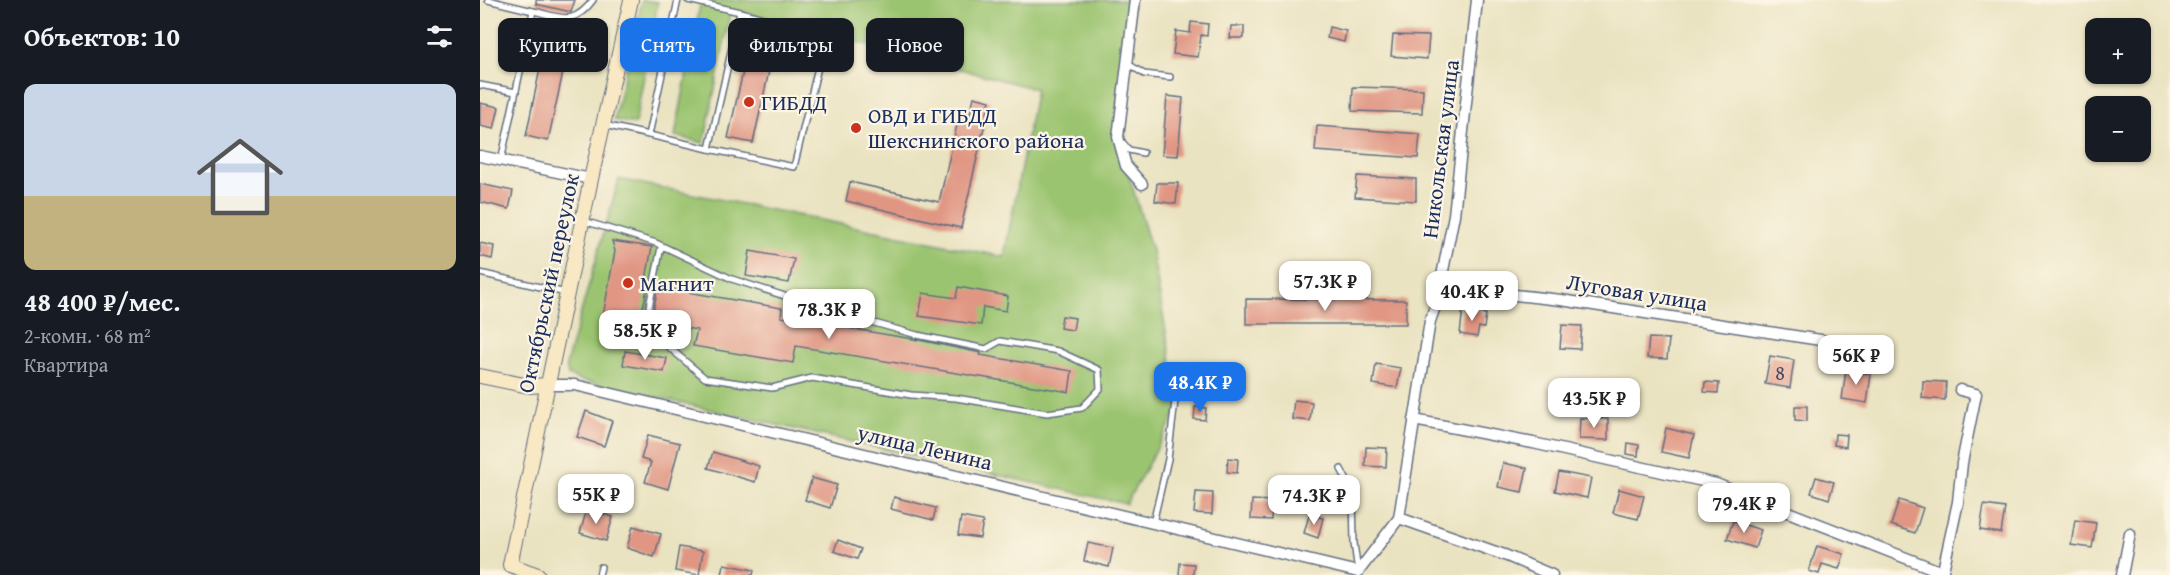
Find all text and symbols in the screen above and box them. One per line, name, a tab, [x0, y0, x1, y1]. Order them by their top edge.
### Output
text: Объектов: 10	[24, 17, 180, 56]
chip: Купить	[498, 18, 608, 72]
chip: Снять	[620, 18, 716, 72]
chip: Фильтры	[728, 18, 854, 72]
chip: Новое	[866, 18, 964, 72]
map controls	[2085, 18, 2151, 162]
button: +	[2085, 18, 2151, 84]
icon: filters	[423, 20, 456, 53]
street label: Никольская улица	[1413, 57, 1467, 240]
place label: ГИБДД	[761, 86, 827, 118]
marker: ГИБДД	[742, 95, 756, 109]
button: −	[2085, 96, 2151, 162]
place label: ОВД и ГИБДД Шекснинского района	[868, 99, 1085, 156]
marker: ОВД и ГИБДД Шекснинского района	[849, 121, 863, 135]
icon: home	[186, 123, 294, 231]
street label: Октябрьский переулок	[509, 170, 587, 396]
pin: 57.3K ₽	[1270, 261, 1380, 312]
street label: Луговая улица	[1564, 265, 1710, 319]
text: 57.3K ₽	[1293, 266, 1357, 295]
place label: Магнит	[640, 267, 714, 299]
pin: 40.4K ₽	[1417, 271, 1527, 322]
marker: Магнит	[621, 276, 635, 290]
text: 40.4K ₽	[1440, 276, 1504, 305]
text: 48 400 ₽/мес.	[24, 282, 180, 321]
pin: 78.3K ₽	[774, 289, 884, 340]
text: 78.3K ₽	[797, 294, 861, 323]
pin: 58.5K ₽	[590, 310, 700, 361]
text: 58.5K ₽	[613, 315, 677, 344]
text: 2-комн. · 68 m²	[24, 321, 151, 350]
pin: 56K ₽	[1814, 335, 1898, 386]
text: 56K ₽	[1832, 340, 1880, 369]
text: Квартира	[24, 350, 108, 379]
house number: 8	[1775, 358, 1785, 387]
pin: 48.4K ₽	[1145, 362, 1255, 413]
text: 48.4K ₽	[1168, 367, 1232, 396]
pin: 43.5K ₽	[1539, 378, 1649, 429]
text: 43.5K ₽	[1562, 383, 1626, 412]
street label: улица Ленина	[853, 416, 996, 478]
pin: 55K ₽	[554, 474, 638, 525]
pin: 74.3K ₽	[1259, 475, 1369, 526]
text: 55K ₽	[572, 479, 620, 508]
text: 74.3K ₽	[1282, 480, 1346, 509]
pin: 79.4K ₽	[1689, 483, 1799, 534]
text: 79.4K ₽	[1712, 488, 1776, 517]

